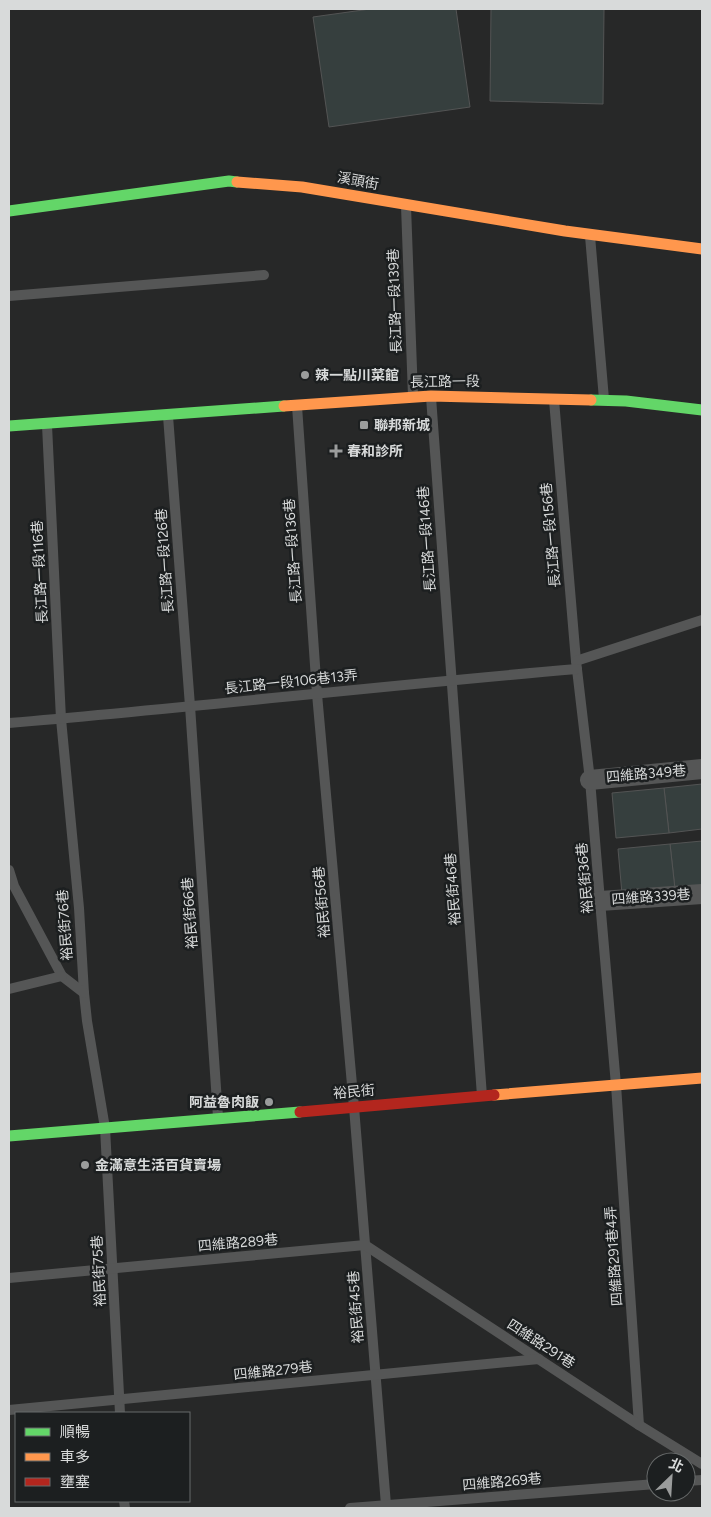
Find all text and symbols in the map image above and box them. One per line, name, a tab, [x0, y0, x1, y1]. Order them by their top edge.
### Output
street label: 溪頭街	[336, 169, 380, 193]
street label: 長江路一段139巷	[385, 248, 405, 354]
place label: 辣一點川菜館	[315, 367, 399, 384]
marker: 辣一點川菜館	[299, 369, 311, 381]
street label: 長江路一段	[410, 373, 480, 391]
place label: 聯邦新城	[374, 417, 430, 434]
marker: 聯邦新城	[358, 419, 370, 431]
place label: 春和診所	[347, 443, 403, 460]
marker: 春和診所	[329, 444, 343, 458]
street label: 長江路一段156巷	[538, 482, 564, 588]
street label: 長江路一段146巷	[415, 485, 439, 593]
street label: 長江路一段136巷	[281, 498, 305, 604]
street label: 長江路一段126巷	[153, 508, 177, 614]
street label: 長江路一段116巷	[29, 520, 51, 624]
street label: 長江路一段106巷13弄	[223, 667, 359, 697]
street label: 四維路349巷	[605, 762, 687, 786]
street label: 裕民街36巷	[573, 842, 597, 914]
street label: 裕民街46巷	[442, 852, 464, 926]
street label: 裕民街56巷	[310, 865, 334, 939]
street label: 裕民街66巷	[179, 877, 201, 949]
street label: 四維路339巷	[611, 886, 691, 908]
street label: 裕民街76巷	[54, 889, 76, 961]
street label: 裕民街	[332, 1082, 376, 1102]
place label: 阿益魯肉飯	[189, 1094, 259, 1111]
marker: 阿益魯肉飯	[263, 1096, 275, 1108]
place label: 金滿意生活百貨賣場	[95, 1157, 221, 1174]
marker: 金滿意生活百貨賣場	[79, 1159, 91, 1171]
street label: 四維路291巷4弄	[602, 1205, 626, 1307]
street label: 四維路289巷	[197, 1231, 279, 1255]
street label: 裕民街75巷	[89, 1235, 109, 1307]
street label: 裕民街45巷	[345, 1270, 367, 1344]
street label: 四維路291巷	[504, 1316, 578, 1372]
street label: 四維路279巷	[233, 1358, 313, 1384]
legend	[15, 1412, 190, 1502]
text: 順暢	[60, 1423, 90, 1441]
text: 車多	[60, 1448, 90, 1466]
north arrow	[646, 1452, 696, 1502]
text: 北	[666, 1455, 686, 1476]
street label: 四維路269巷	[462, 1470, 542, 1494]
text: 壅塞	[60, 1473, 90, 1491]

